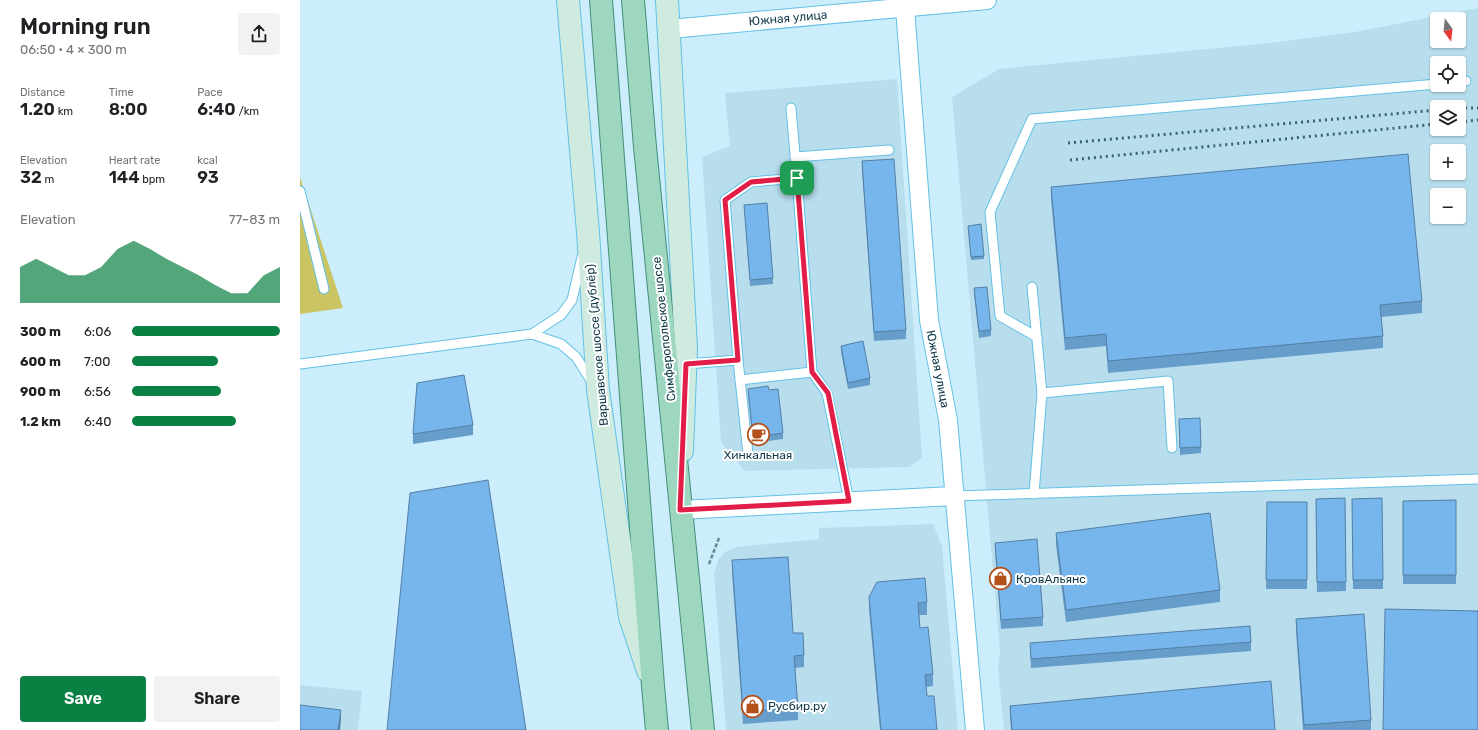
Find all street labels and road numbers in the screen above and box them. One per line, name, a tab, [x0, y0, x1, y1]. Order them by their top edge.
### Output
street label: Южная улица	[748, 8, 828, 28]
street label: Симферопольское шоссе	[649, 256, 679, 402]
street label: Варшавское шоссе (дублёр)	[583, 264, 611, 426]
street label: Южная улица	[924, 329, 952, 409]

